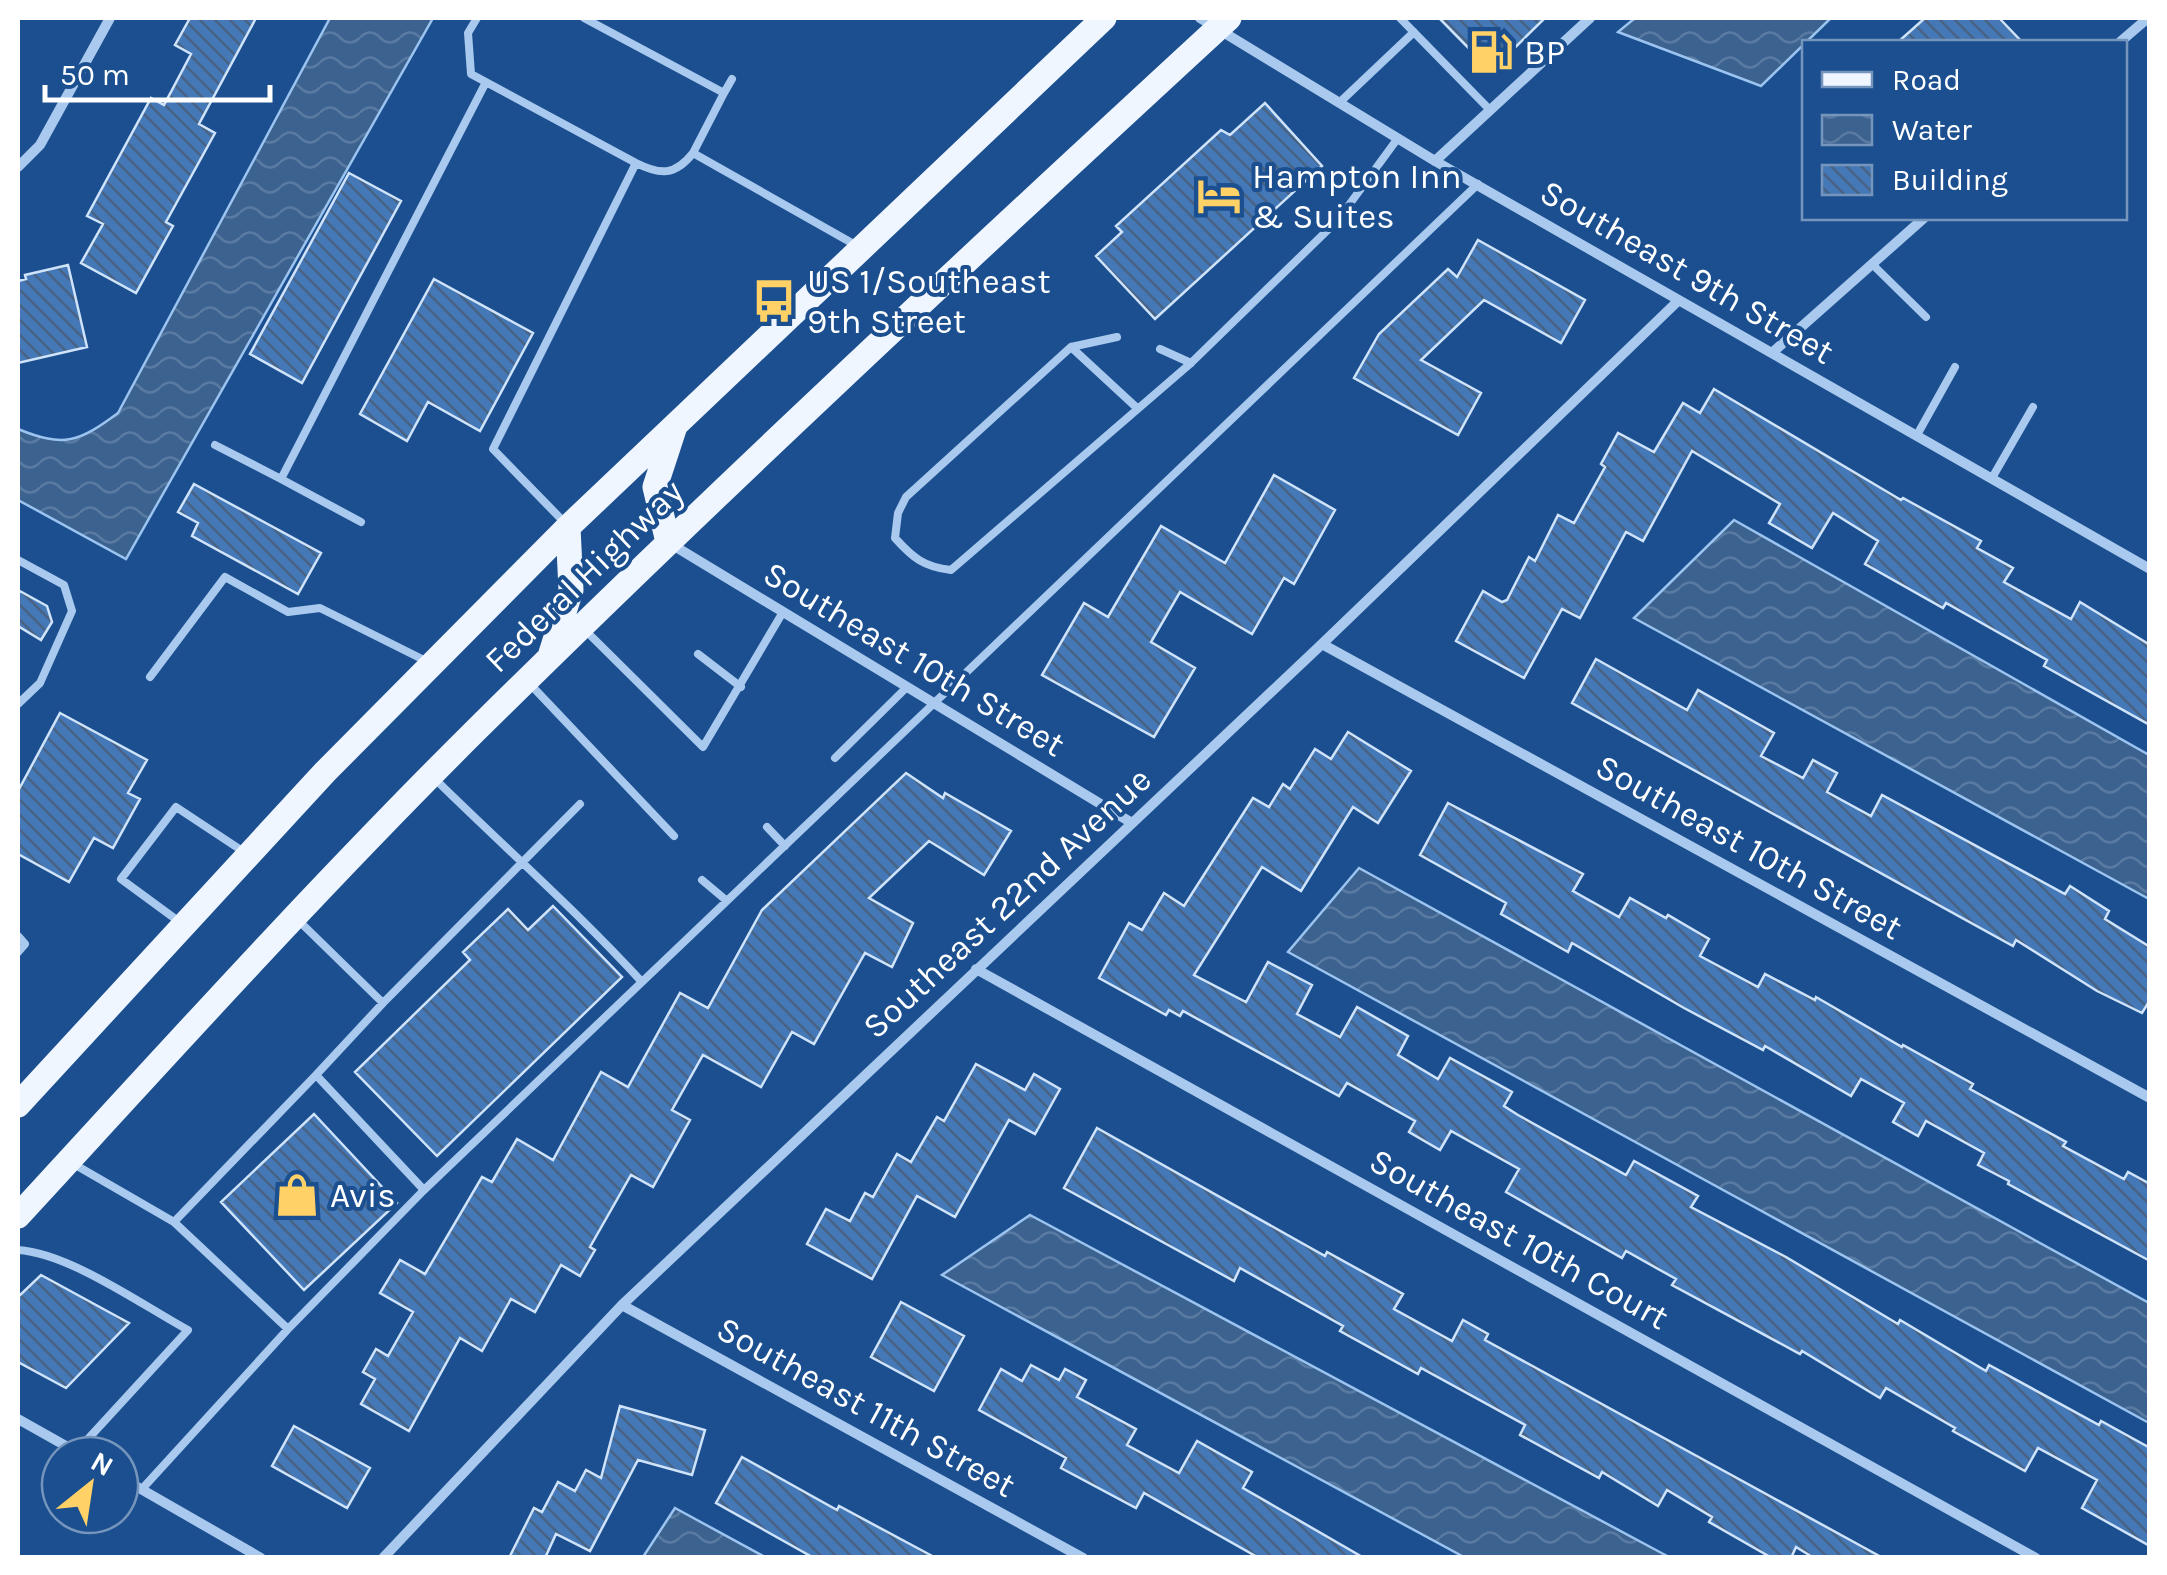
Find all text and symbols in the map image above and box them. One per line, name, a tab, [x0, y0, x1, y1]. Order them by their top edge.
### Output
fuel station icon: BP	[1467, 28, 1515, 76]
place label: BP	[1524, 32, 1565, 73]
scale bar	[45, 40, 270, 102]
legend	[1802, 40, 2127, 220]
text: 50 m	[60, 57, 130, 93]
text: Road	[1892, 62, 1961, 98]
text: Water	[1892, 112, 1972, 148]
place label: Hampton Inn & Suites	[1252, 156, 1462, 237]
text: Building	[1892, 162, 2008, 198]
street label: Southeast 9th Street	[1533, 171, 1841, 373]
hotel icon: Hampton Inn & Suites	[1195, 172, 1243, 220]
place label: US 1/Southeast 9th Street	[807, 261, 1051, 342]
bus stop icon: US 1/Southeast 9th Street	[750, 277, 798, 325]
street label: Federal Highway	[476, 471, 692, 681]
street label: Southeast 10th Street	[756, 553, 1072, 765]
street label: Southeast 10th Street	[1589, 746, 1909, 948]
street label: Southeast 22nd Avenue	[855, 759, 1159, 1047]
street label: Southeast 10th Court	[1362, 1140, 1676, 1338]
shop icon: Avis	[273, 1171, 321, 1219]
place label: Avis	[330, 1175, 396, 1216]
street label: Southeast 11th Street	[710, 1308, 1022, 1506]
north arrow	[40, 1435, 140, 1535]
text: N	[85, 1444, 119, 1483]

